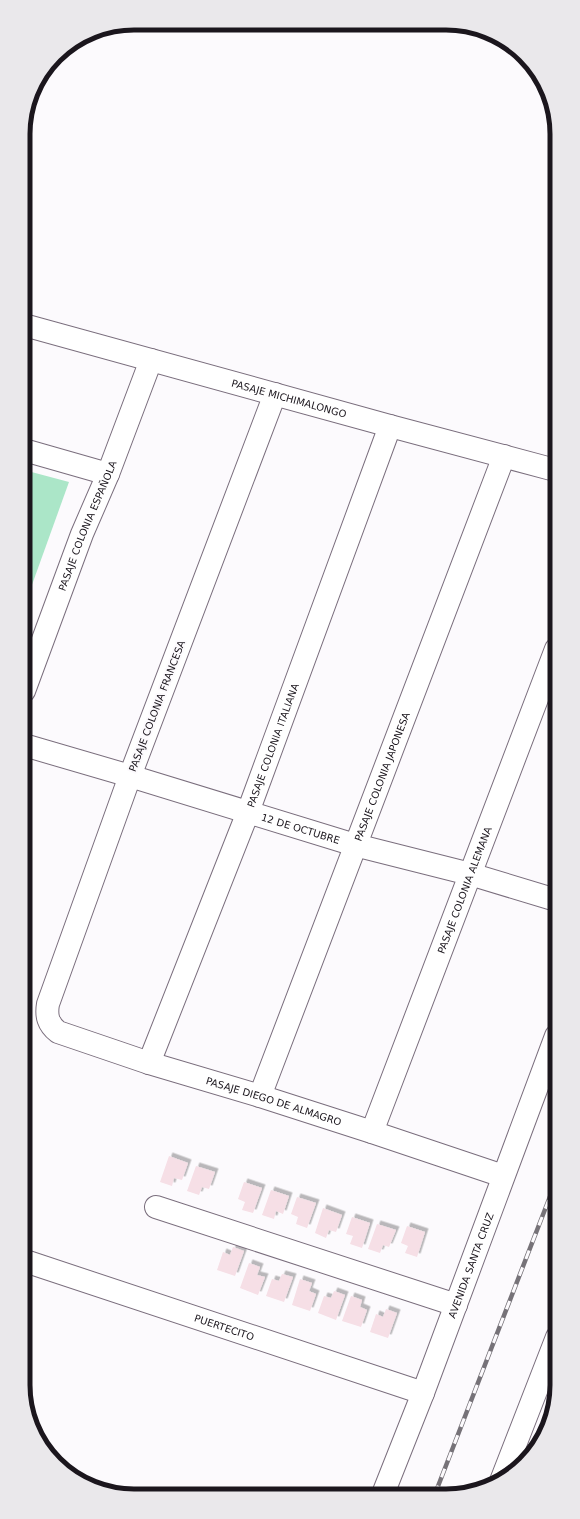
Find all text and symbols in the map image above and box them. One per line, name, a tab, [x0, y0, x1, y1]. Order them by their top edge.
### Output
street label: PASAJE MICHIMALONGO	[230, 377, 348, 419]
street label: PASAJE COLONIA ESPAÑOLA	[56, 459, 118, 592]
street label: PASAJE COLONIA FRANCESA	[127, 639, 187, 773]
street label: PASAJE COLONIA ITALIANA	[245, 682, 300, 809]
street label: PASAJE COLONIA JAPONESA	[352, 710, 411, 843]
street label: 12 DE OCTUBRE	[260, 811, 341, 846]
street label: PASAJE COLONIA ALEMANA	[435, 825, 493, 955]
street label: PASAJE DIEGO DE ALMAGRO	[205, 1075, 343, 1127]
street label: AVENIDA SANTA CRUZ	[446, 1211, 495, 1319]
street label: PUERTECITO	[193, 1312, 256, 1342]

